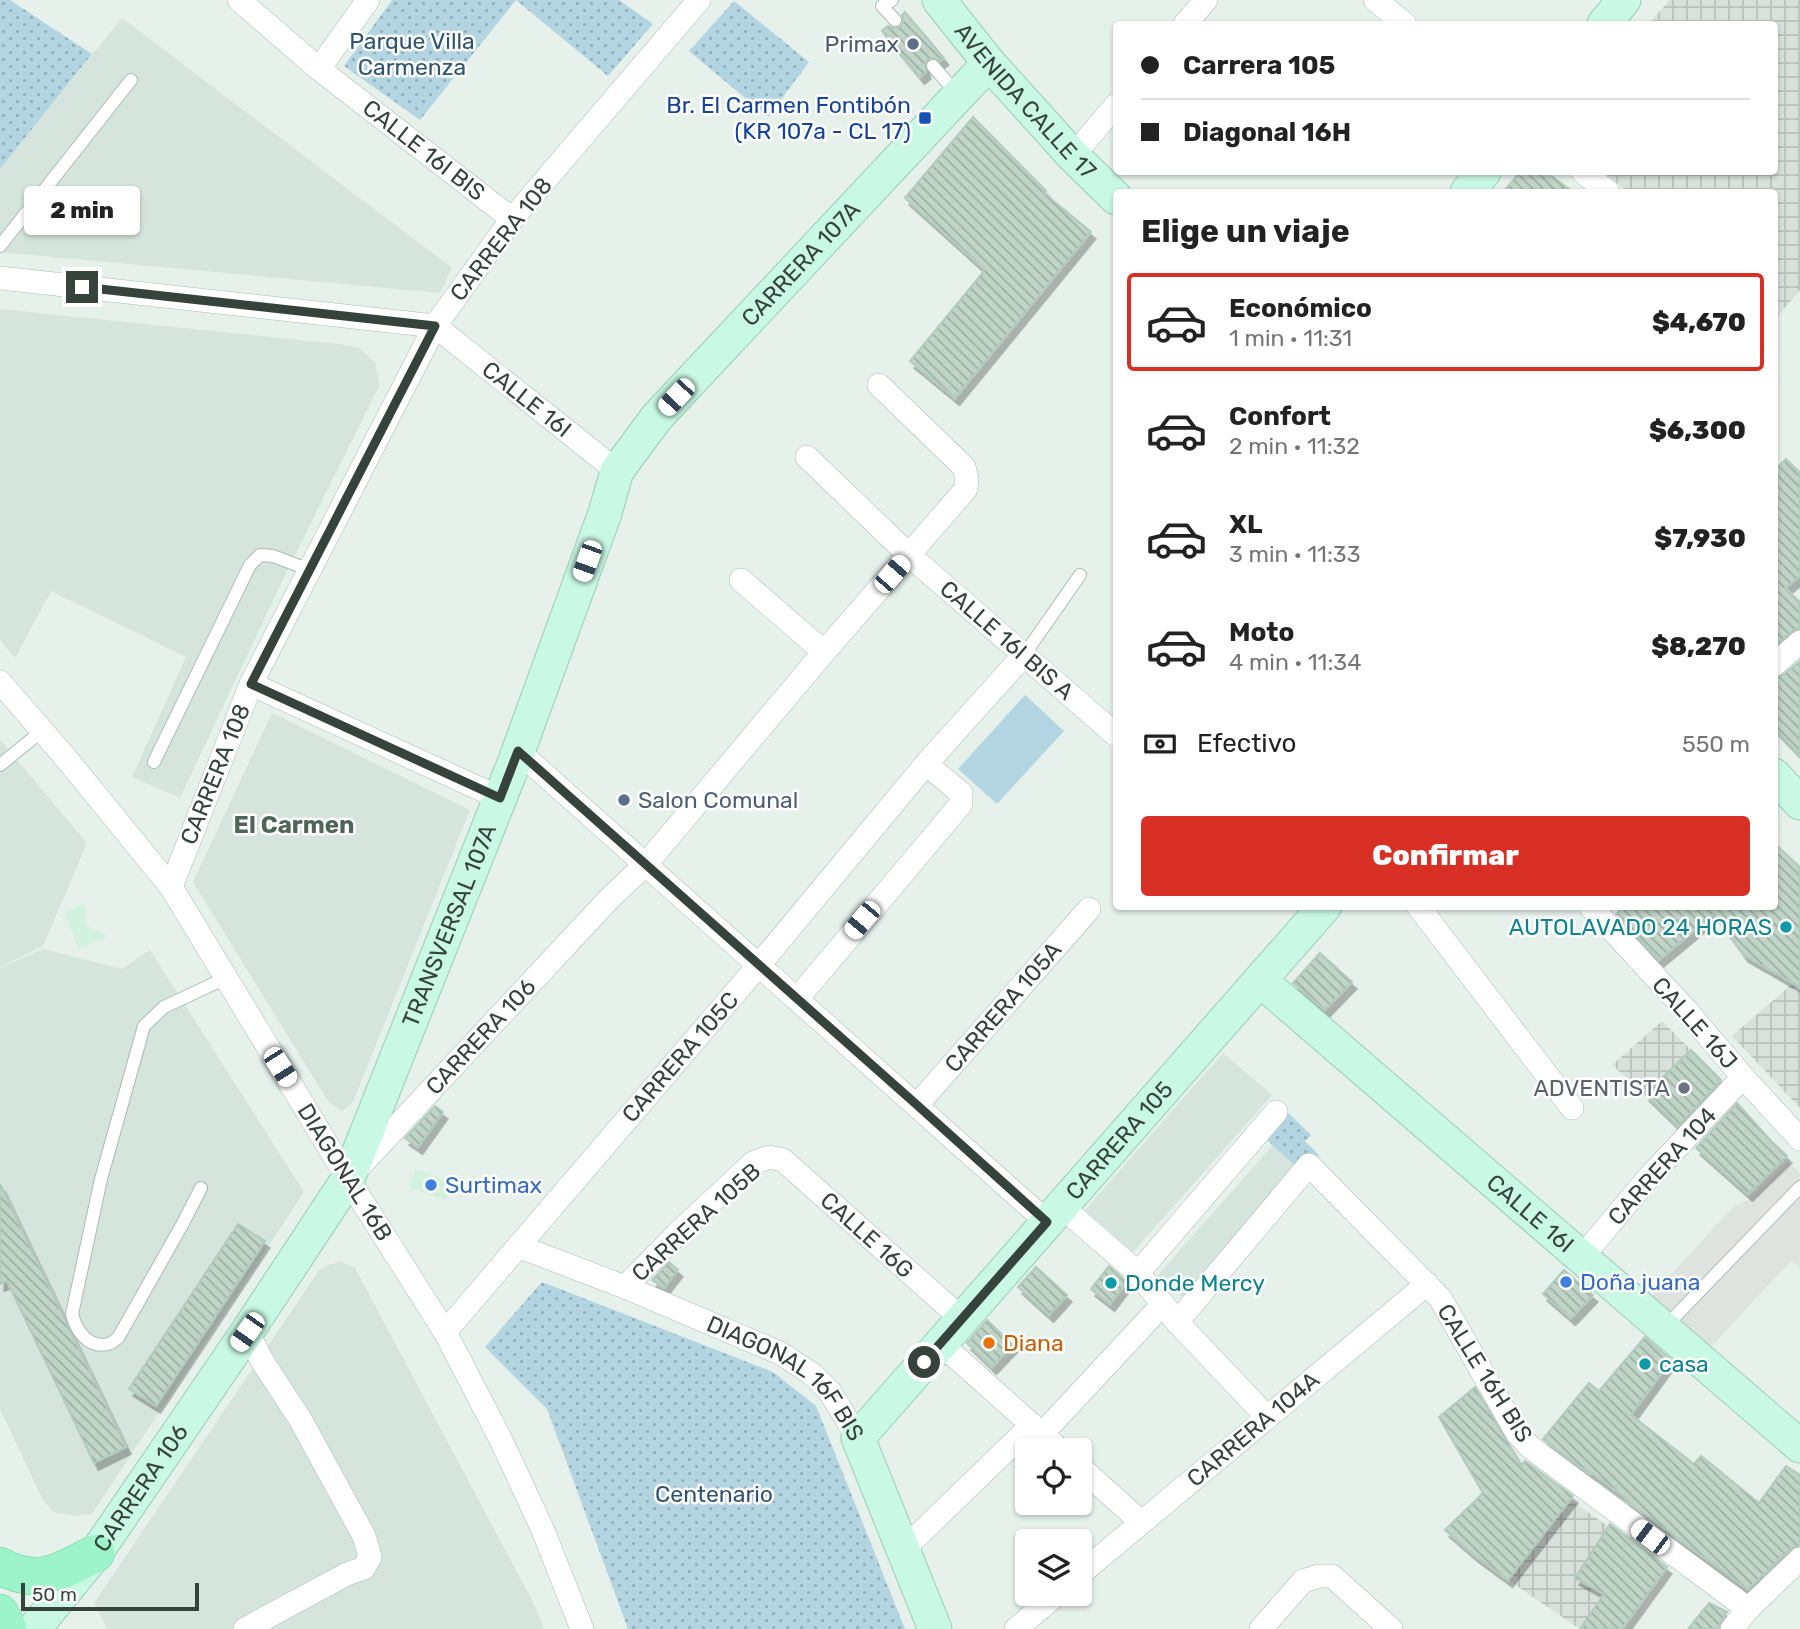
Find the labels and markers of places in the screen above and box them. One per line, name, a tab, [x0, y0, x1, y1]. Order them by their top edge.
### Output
place label: Primax	[824, 30, 899, 58]
marker: Primax	[905, 36, 921, 52]
place label: Br. El Carmen Fontibón (KR 107a - CL 17)	[666, 91, 911, 145]
marker: Br. El Carmen Fontibón (KR 107a - CL 17)	[917, 110, 933, 126]
place label: Salon Comunal	[638, 786, 798, 814]
marker: Salon Comunal	[616, 792, 632, 808]
place label: AUTOLAVADO 24 HORAS	[1509, 913, 1772, 941]
marker: AUTOLAVADO 24 HORAS	[1778, 919, 1794, 935]
place label: ADVENTISTA	[1533, 1074, 1670, 1102]
marker: ADVENTISTA	[1676, 1080, 1692, 1096]
place label: Surtimax	[445, 1171, 542, 1199]
marker: Surtimax	[423, 1177, 439, 1193]
place label: Doña juana	[1580, 1268, 1700, 1296]
place label: Donde Mercy	[1125, 1269, 1265, 1297]
marker: Doña juana	[1558, 1274, 1574, 1290]
marker: Donde Mercy	[1103, 1275, 1119, 1291]
place label: Diana	[1003, 1329, 1064, 1357]
marker: Diana	[981, 1335, 997, 1351]
place label: casa	[1659, 1350, 1709, 1378]
marker: casa	[1637, 1356, 1653, 1372]

